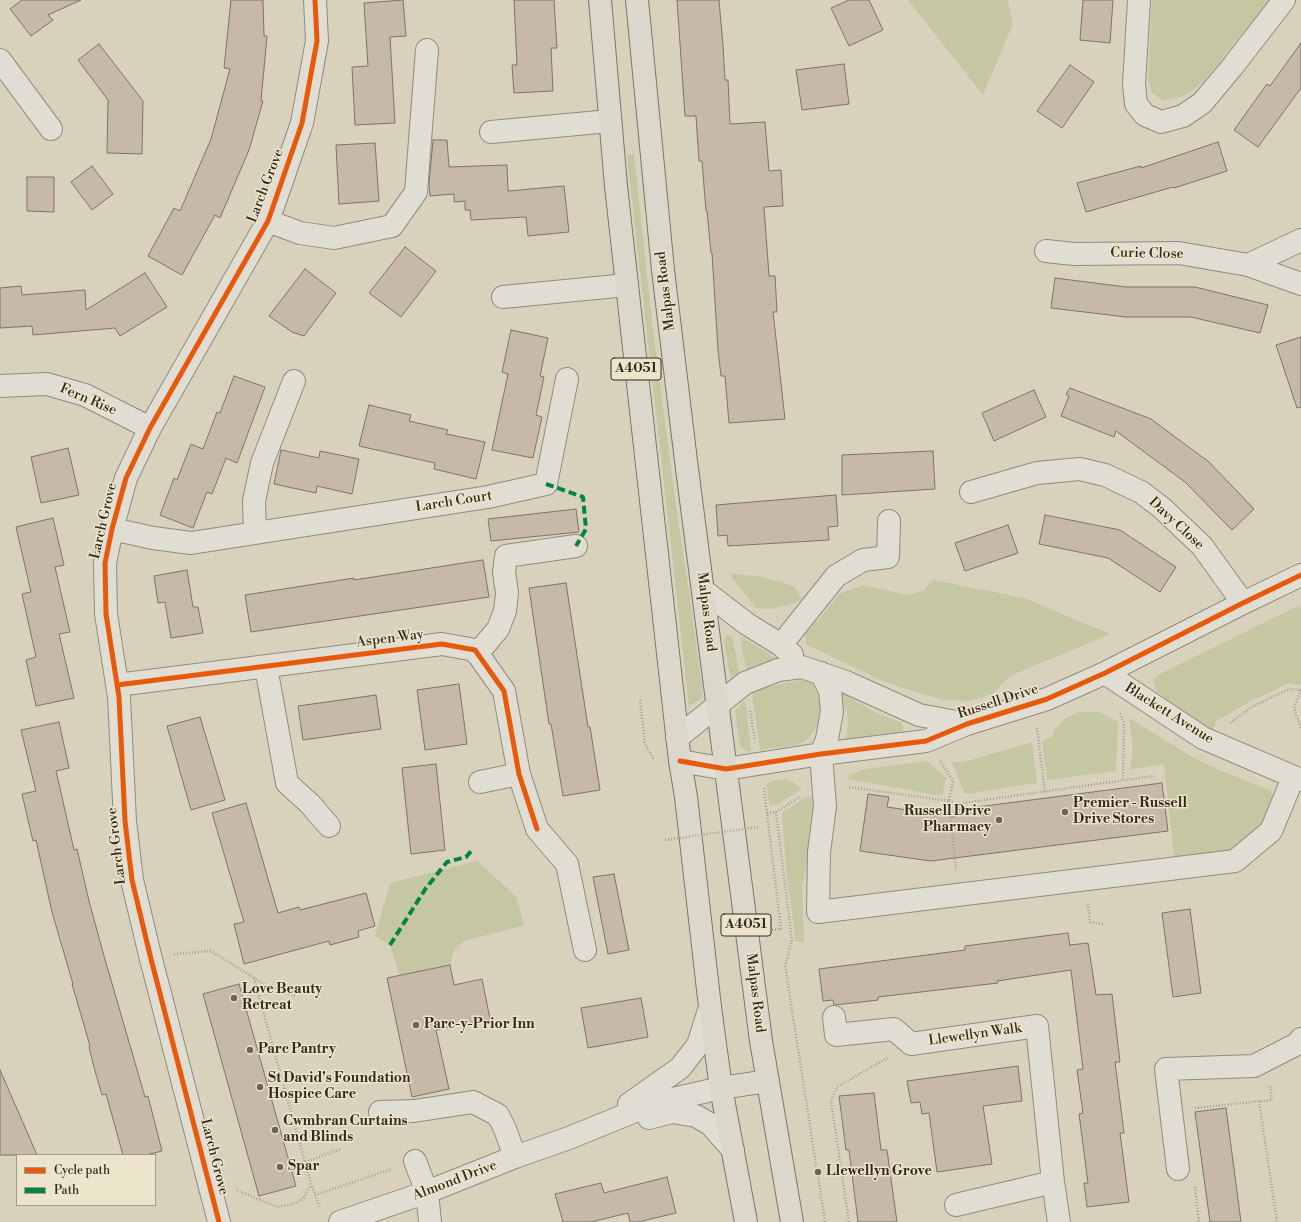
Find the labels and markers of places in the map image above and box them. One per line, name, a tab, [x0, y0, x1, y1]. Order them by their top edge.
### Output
place label: Premier - Russell Drive Stores	[1073, 796, 1187, 828]
place label: Russell Drive Pharmacy	[904, 804, 991, 836]
marker: Premier - Russell Drive Stores	[1060, 807, 1070, 817]
marker: Russell Drive Pharmacy	[994, 815, 1004, 825]
place label: Love Beauty Retreat	[242, 982, 322, 1014]
marker: Love Beauty Retreat	[229, 993, 239, 1003]
place label: Parc-y-Prior Inn	[424, 1017, 535, 1033]
marker: Parc-y-Prior Inn	[411, 1020, 421, 1030]
place label: Parc Pantry	[258, 1042, 336, 1058]
marker: Parc Pantry	[245, 1045, 255, 1055]
place label: St David's Foundation Hospice Care	[268, 1071, 411, 1104]
marker: St David's Foundation Hospice Care	[255, 1082, 265, 1092]
place label: Cwmbran Curtains and Blinds	[283, 1114, 408, 1146]
marker: Cwmbran Curtains and Blinds	[270, 1125, 280, 1135]
place label: Spar	[288, 1159, 320, 1175]
marker: Spar	[275, 1162, 285, 1172]
place label: Llewellyn Grove	[826, 1164, 932, 1180]
marker: Llewellyn Grove	[813, 1167, 823, 1177]

